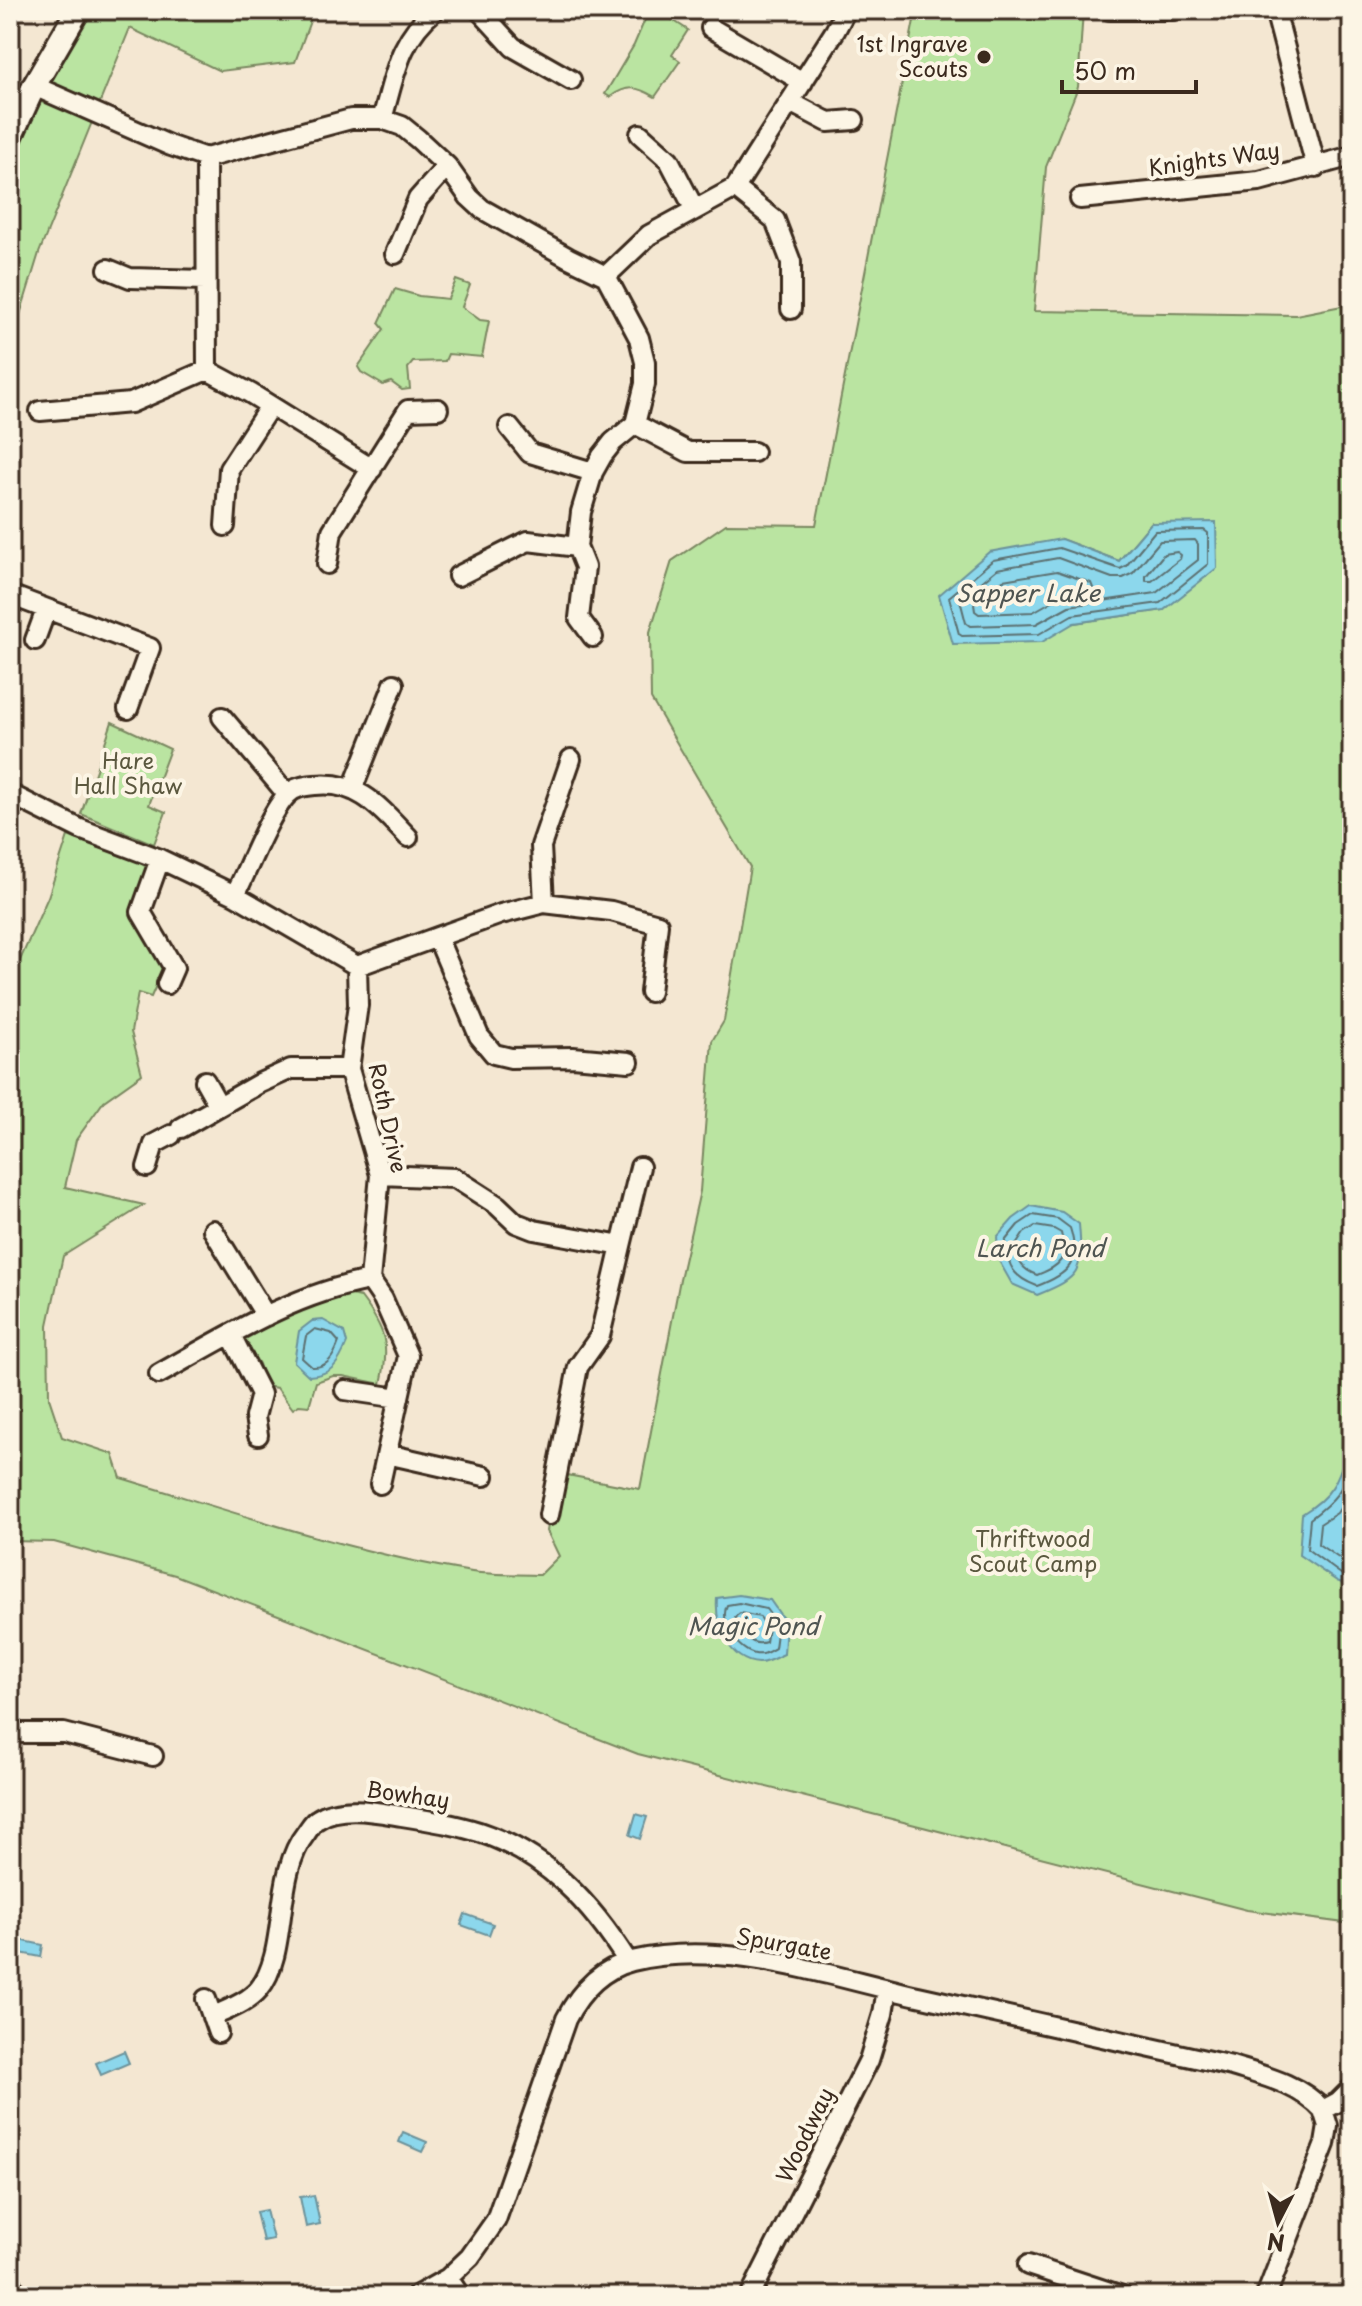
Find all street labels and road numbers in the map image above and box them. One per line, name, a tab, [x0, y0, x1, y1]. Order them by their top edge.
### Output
street label: Knights Way	[1146, 132, 1282, 183]
street label: Roth Drive	[362, 1060, 417, 1176]
street label: Bowhay	[365, 1771, 452, 1816]
street label: Spurgate	[734, 1918, 835, 1967]
street label: Woodway	[766, 2081, 841, 2187]

